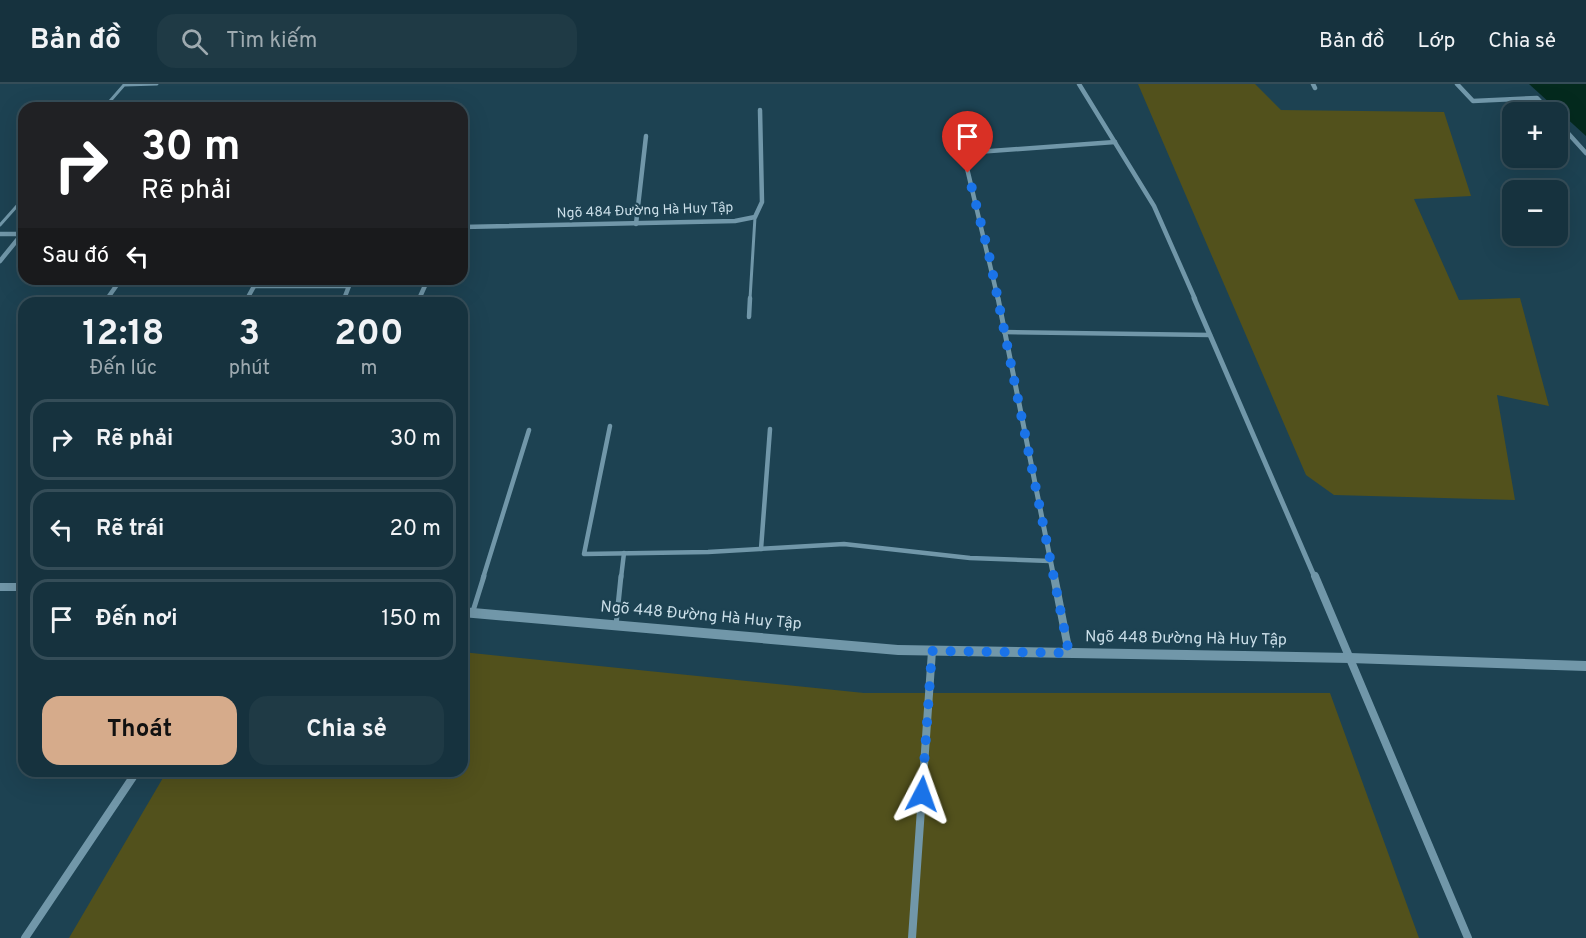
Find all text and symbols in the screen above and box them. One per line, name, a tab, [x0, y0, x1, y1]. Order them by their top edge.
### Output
search box	[157, 14, 577, 68]
text: Bản đồ	[30, 23, 121, 59]
icon: search	[178, 25, 211, 58]
text: Tìm kiếm	[226, 28, 317, 55]
text: Bản đồ	[1319, 28, 1385, 55]
text: Lớp	[1418, 28, 1455, 55]
text: Chia sẻ	[1488, 28, 1556, 55]
map controls	[1502, 102, 1568, 246]
button: +	[1502, 102, 1568, 168]
pin	[942, 111, 993, 173]
icon: arrive	[951, 120, 984, 153]
text: 30 m	[141, 122, 240, 175]
icon: right	[42, 126, 120, 204]
text: Rẽ phải	[141, 174, 231, 208]
button: −	[1502, 180, 1568, 246]
street label: Ngõ 484 Đường Hà Huy Tập	[556, 199, 734, 223]
icon: left	[121, 240, 154, 273]
text: Sau đó	[42, 243, 109, 270]
text: 12:18	[82, 312, 164, 358]
text: 3	[239, 312, 260, 358]
text: 200	[334, 312, 404, 358]
text: Đến lúc	[90, 356, 157, 382]
text: phút	[229, 356, 270, 382]
text: m	[361, 356, 377, 382]
icon: right	[45, 423, 78, 456]
text: Rẽ phải	[96, 426, 173, 453]
text: 30 m	[390, 426, 441, 453]
icon: left	[45, 513, 78, 546]
text: Rẽ trái	[96, 516, 164, 543]
text: 20 m	[390, 516, 441, 543]
street label: Ngõ 448 Đường Hà Huy Tập	[600, 597, 802, 635]
icon: arrive	[45, 603, 78, 636]
text: Đến nơi	[96, 606, 177, 633]
text: 150 m	[381, 606, 441, 633]
street label: Ngõ 448 Đường Hà Huy Tập	[1085, 627, 1287, 651]
button: Thoát	[42, 696, 237, 765]
button: Chia sẻ	[249, 696, 444, 765]
position arrow	[890, 762, 954, 826]

